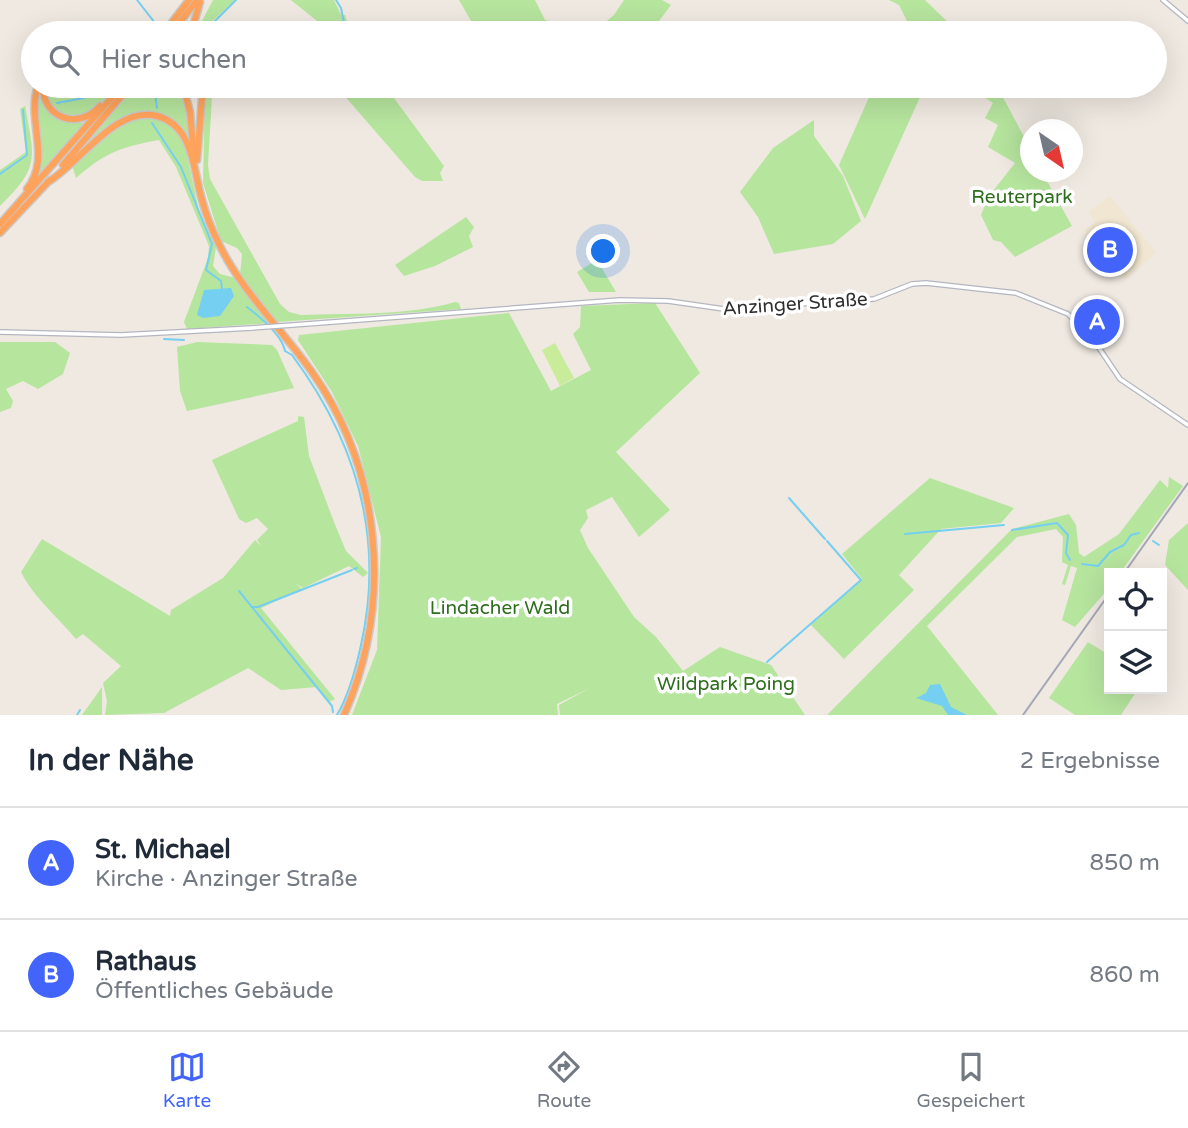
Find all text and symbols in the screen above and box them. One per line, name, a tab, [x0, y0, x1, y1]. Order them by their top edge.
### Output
search box	[21, 21, 1167, 98]
icon: search	[45, 41, 83, 79]
text: Hier suchen	[101, 44, 247, 75]
north arrow	[1020, 119, 1083, 182]
park label: Reuterpark	[971, 186, 1073, 208]
pin: B	[1087, 224, 1133, 276]
your location	[586, 234, 620, 268]
street label: Anzinger Straße	[722, 288, 868, 320]
pin: A	[1074, 296, 1120, 348]
map controls	[1104, 568, 1167, 694]
button: locate	[1104, 568, 1167, 631]
park label: Lindacher Wald	[430, 597, 570, 619]
button: layers	[1104, 631, 1167, 694]
park label: Wildpark Poing	[657, 673, 795, 695]
text: In der Nähe	[28, 742, 194, 779]
text: 2 Ergebnisse	[1020, 747, 1160, 775]
text: St. Michael	[95, 834, 231, 865]
text: A	[42, 849, 60, 877]
text: 850 m	[1090, 849, 1160, 877]
text: Kirche · Anzinger Straße	[95, 865, 358, 893]
text: Rathaus	[95, 946, 196, 977]
text: B	[43, 961, 59, 989]
text: 860 m	[1090, 961, 1160, 989]
text: Öffentliches Gebäude	[95, 977, 333, 1005]
tab: Karte	[163, 1048, 211, 1112]
tab: Route	[537, 1048, 591, 1112]
tab: Gespeichert	[917, 1048, 1025, 1112]

